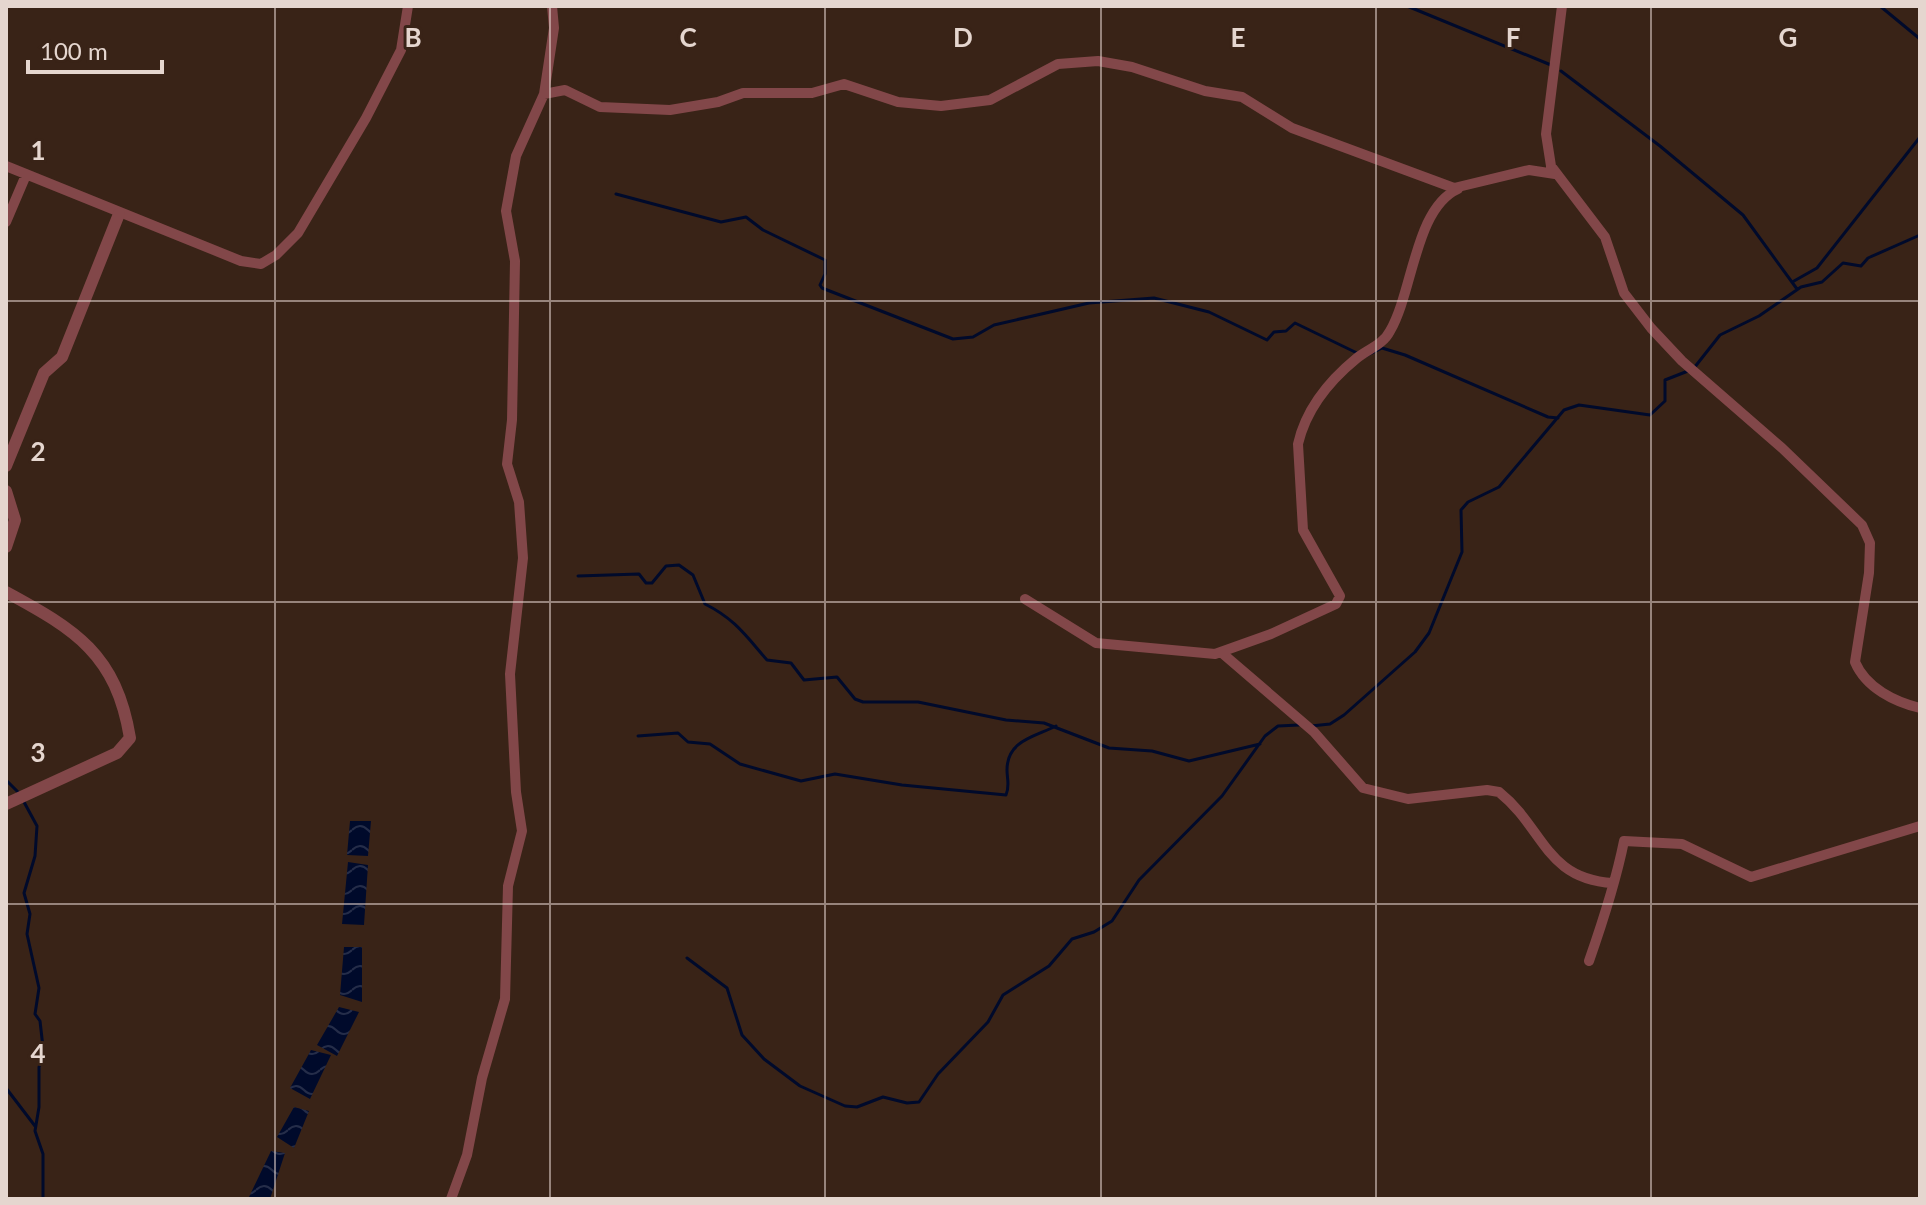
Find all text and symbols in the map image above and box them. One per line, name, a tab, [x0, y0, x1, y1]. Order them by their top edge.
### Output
text: B	[404, 21, 422, 53]
text: C	[679, 21, 697, 53]
text: D	[953, 21, 973, 53]
text: E	[1231, 21, 1245, 53]
text: F	[1506, 21, 1520, 53]
text: G	[1779, 21, 1797, 53]
scale bar	[28, 24, 162, 74]
text: 100 m	[40, 36, 108, 65]
text: 1	[30, 134, 46, 166]
text: 2	[30, 435, 46, 467]
text: 3	[30, 736, 46, 768]
text: 4	[30, 1037, 46, 1069]

